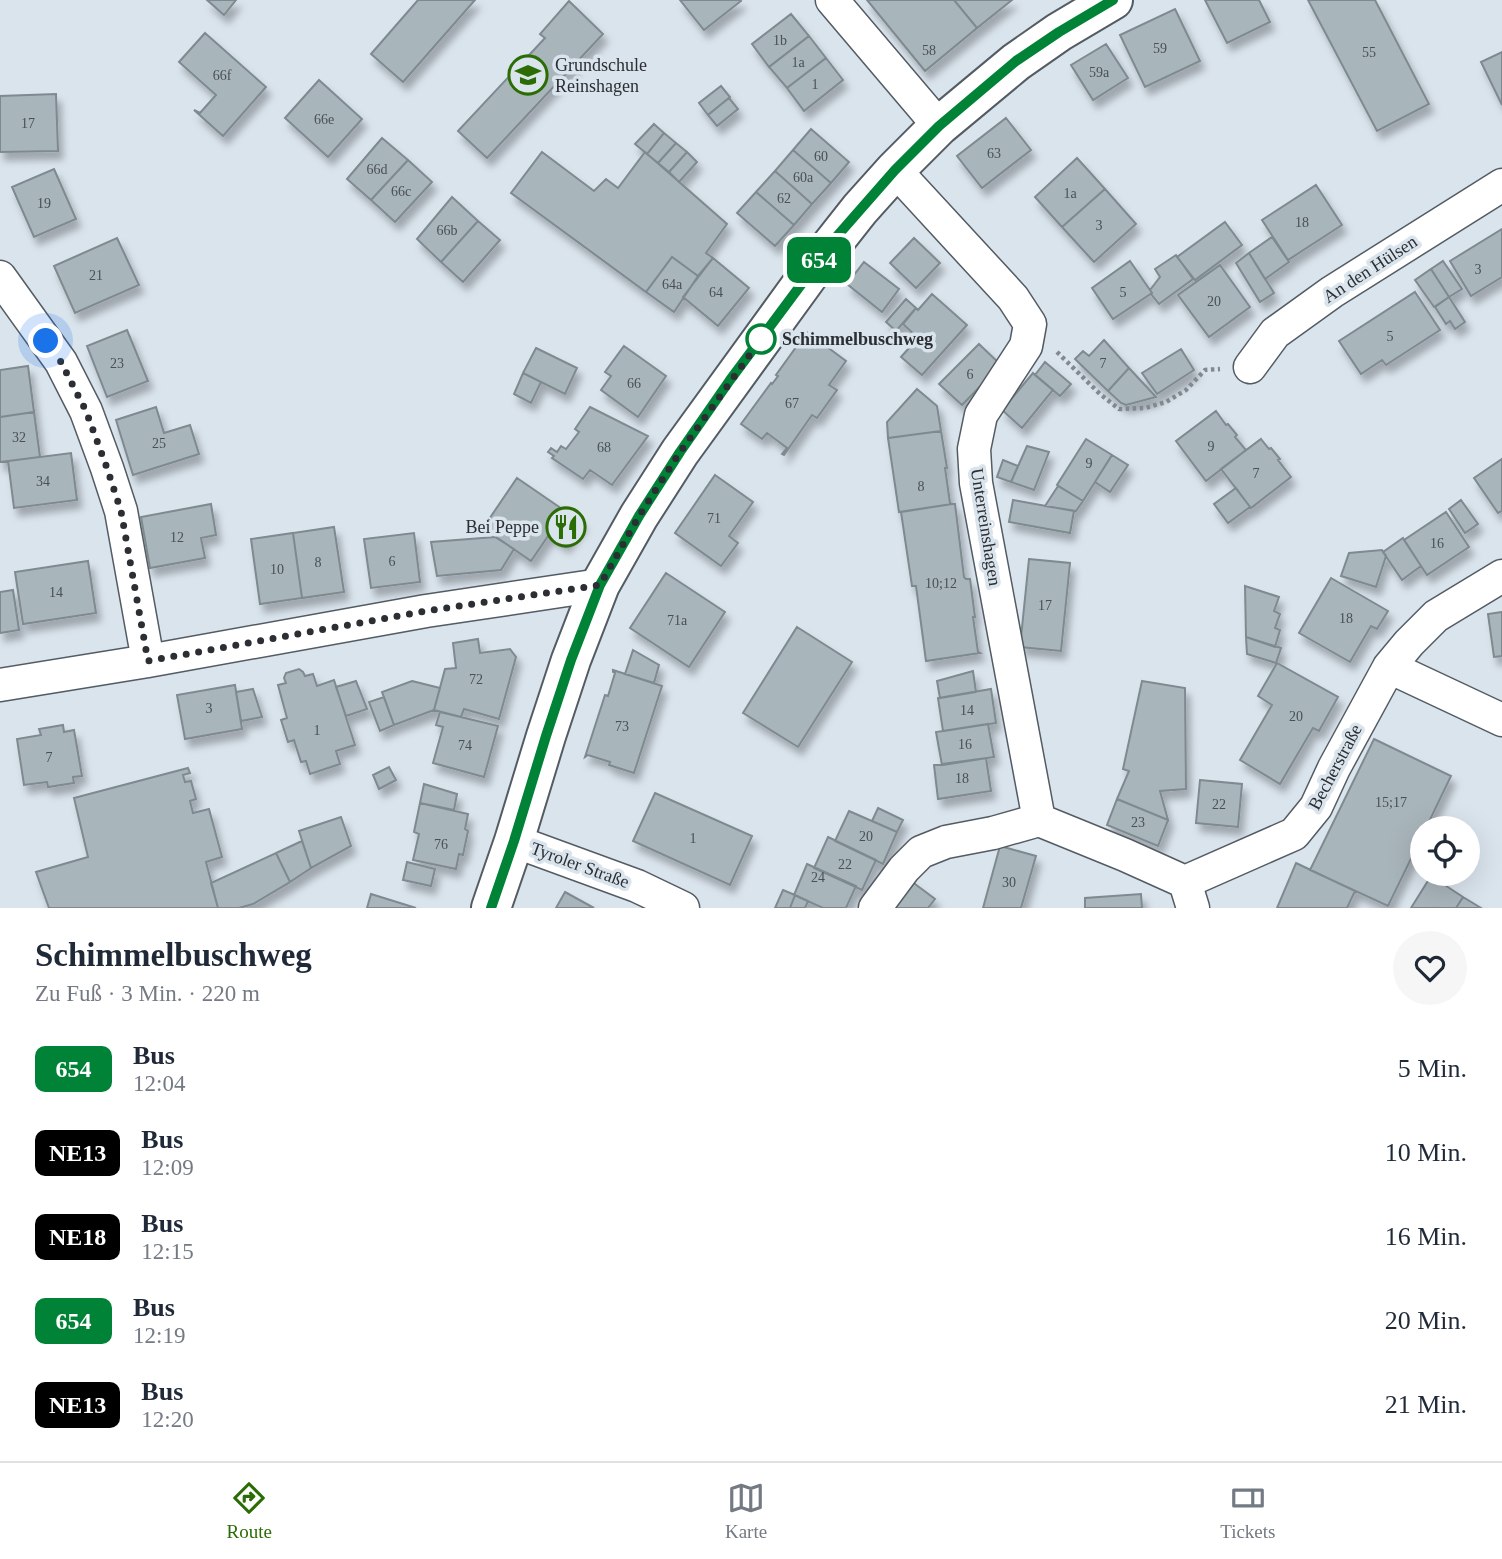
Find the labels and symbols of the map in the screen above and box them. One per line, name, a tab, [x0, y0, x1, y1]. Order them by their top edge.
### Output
house number: 1b	[773, 33, 787, 48]
house number: 59	[1153, 41, 1167, 56]
house number: 58	[922, 43, 936, 58]
house number: 55	[1362, 45, 1376, 60]
school or university icon: Grundschule Reinshagen	[507, 54, 549, 96]
place label: Grundschule Reinshagen	[555, 55, 647, 96]
house number: 1a	[791, 55, 805, 70]
house number: 59a	[1089, 65, 1110, 80]
house number: 66f	[213, 68, 232, 83]
house number: 1	[812, 77, 819, 92]
house number: 66e	[314, 112, 334, 127]
house number: 17	[21, 116, 35, 131]
house number: 63	[987, 146, 1001, 161]
house number: 60	[814, 149, 828, 164]
house number: 66d	[367, 162, 388, 177]
house number: 60a	[793, 170, 814, 185]
house number: 66c	[391, 184, 411, 199]
house number: 1a	[1063, 186, 1077, 201]
house number: 62	[777, 191, 791, 206]
house number: 19	[37, 196, 51, 211]
house number: 18	[1295, 215, 1309, 230]
house number: 3	[1096, 218, 1103, 233]
house number: 66b	[437, 223, 458, 238]
street label: An den Hülsen	[1319, 231, 1421, 307]
line badge: 654	[779, 237, 859, 283]
house number: 3	[1475, 262, 1482, 277]
house number: 21	[89, 268, 103, 283]
house number: 64a	[662, 277, 683, 292]
house number: 64	[709, 285, 723, 300]
house number: 5	[1120, 285, 1127, 300]
house number: 20	[1207, 294, 1221, 309]
your location	[28, 323, 63, 358]
marker: Schimmelbuschweg	[746, 324, 776, 354]
place label: Schimmelbuschweg	[782, 329, 933, 349]
house number: 5	[1387, 329, 1394, 344]
house number: 23	[110, 356, 124, 371]
house number: 7	[1100, 356, 1107, 371]
house number: 6	[967, 367, 974, 382]
house number: 66	[627, 376, 641, 391]
house number: 67	[785, 396, 799, 411]
house number: 32	[12, 430, 26, 445]
house number: 25	[152, 436, 166, 451]
house number: 9	[1208, 439, 1215, 454]
house number: 68	[597, 440, 611, 455]
house number: 9	[1086, 456, 1093, 471]
house number: 7	[1253, 466, 1260, 481]
street label: Unterreinshagen	[967, 467, 1005, 587]
house number: 34	[36, 474, 50, 489]
house number: 8	[918, 479, 925, 494]
restaurant icon: Bei Peppe	[545, 506, 587, 548]
house number: 71	[707, 511, 721, 526]
place label: Bei Peppe	[466, 517, 539, 537]
house number: 12	[170, 530, 184, 545]
house number: 16	[1430, 536, 1444, 551]
house number: 6	[389, 554, 396, 569]
house number: 8	[315, 555, 322, 570]
house number: 10	[270, 562, 284, 577]
house number: 10;12	[925, 576, 957, 591]
house number: 14	[49, 585, 63, 600]
house number: 17	[1038, 598, 1052, 613]
house number: 18	[1339, 611, 1353, 626]
house number: 71a	[667, 613, 688, 628]
house number: 72	[469, 672, 483, 687]
house number: 3	[206, 701, 213, 716]
house number: 14	[960, 703, 974, 718]
house number: 20	[1289, 709, 1303, 724]
house number: 73	[615, 719, 629, 734]
street label: Becherstraße	[1304, 721, 1366, 813]
house number: 1	[314, 723, 321, 738]
house number: 16	[958, 737, 972, 752]
house number: 74	[458, 738, 472, 753]
house number: 7	[46, 750, 53, 765]
house number: 18	[955, 771, 969, 786]
house number: 15;17	[1375, 795, 1407, 810]
house number: 22	[1212, 797, 1226, 812]
house number: 23	[1131, 815, 1145, 830]
house number: 20	[859, 829, 873, 844]
house number: 1	[690, 831, 697, 846]
house number: 76	[434, 837, 448, 852]
street label: Tyroler Straße	[528, 838, 632, 892]
house number: 22	[838, 857, 852, 872]
house number: 24	[811, 870, 825, 885]
house number: 30	[1002, 875, 1016, 890]

